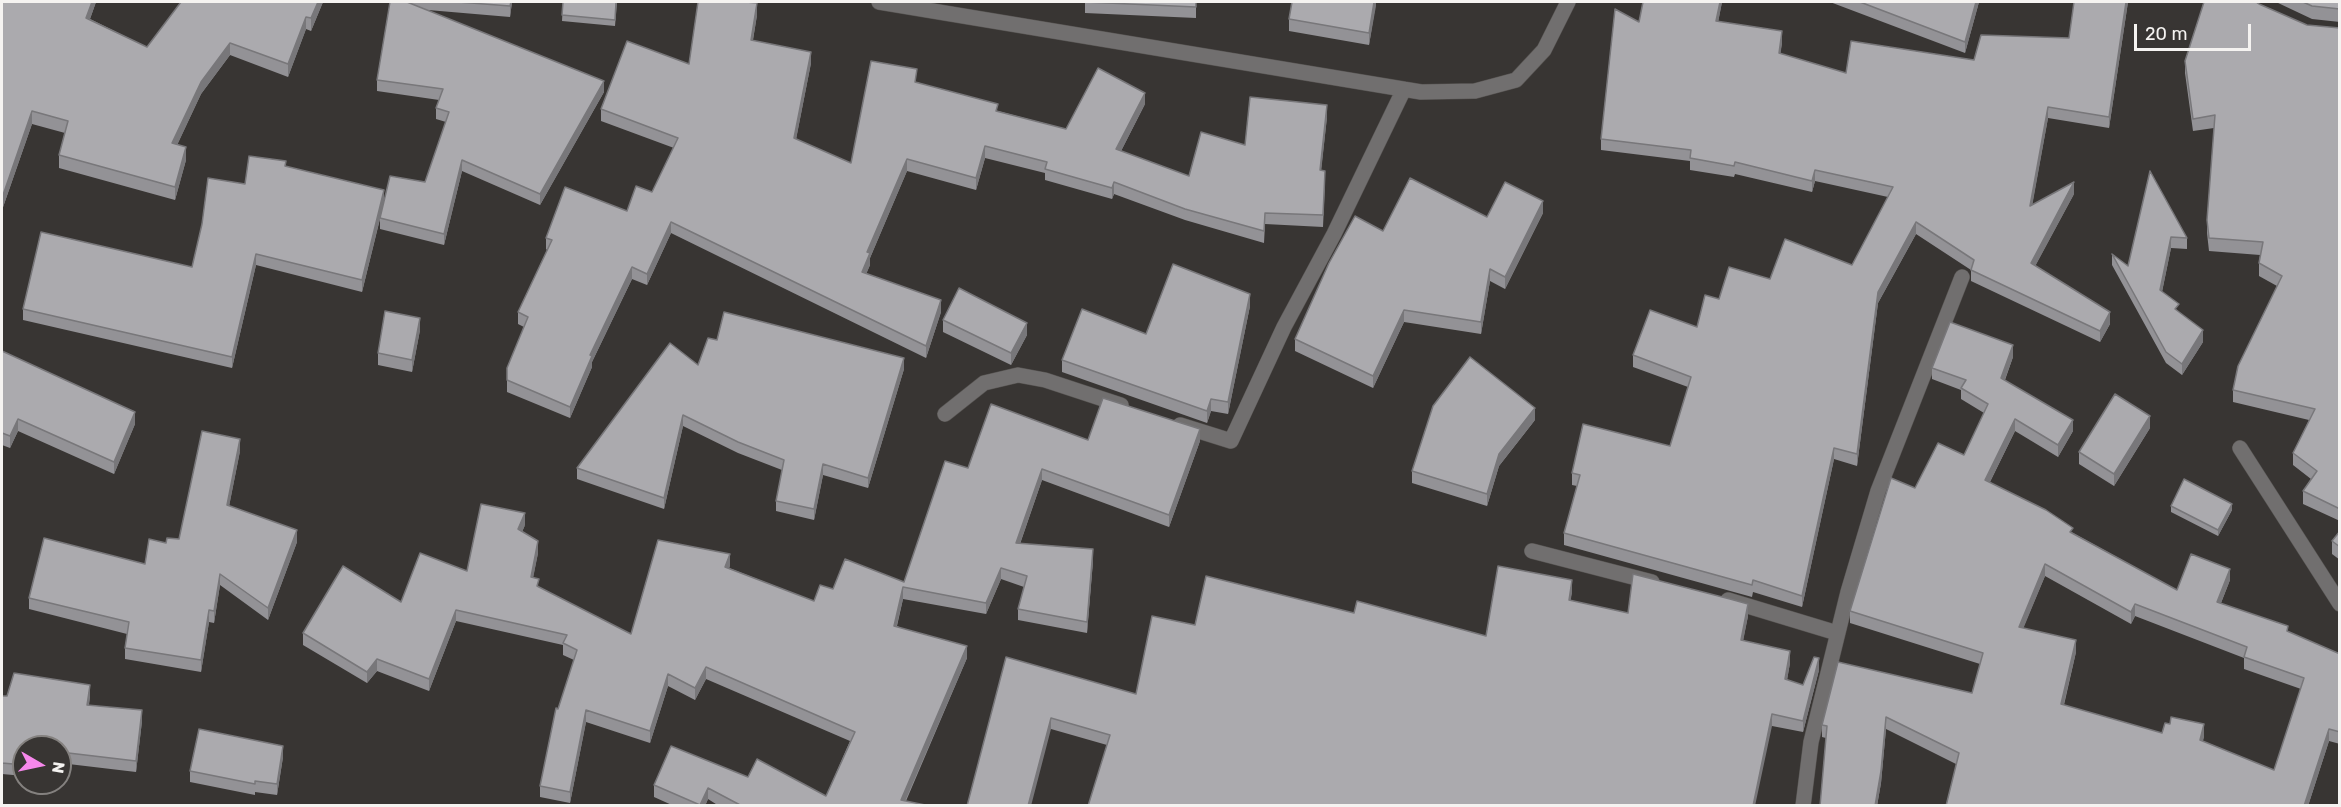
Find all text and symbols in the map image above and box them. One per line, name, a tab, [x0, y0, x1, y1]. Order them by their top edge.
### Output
scale bar	[2137, 12, 2254, 50]
text: 20 m	[2145, 23, 2187, 45]
north arrow	[12, 735, 72, 795]
text: N	[48, 760, 69, 775]

